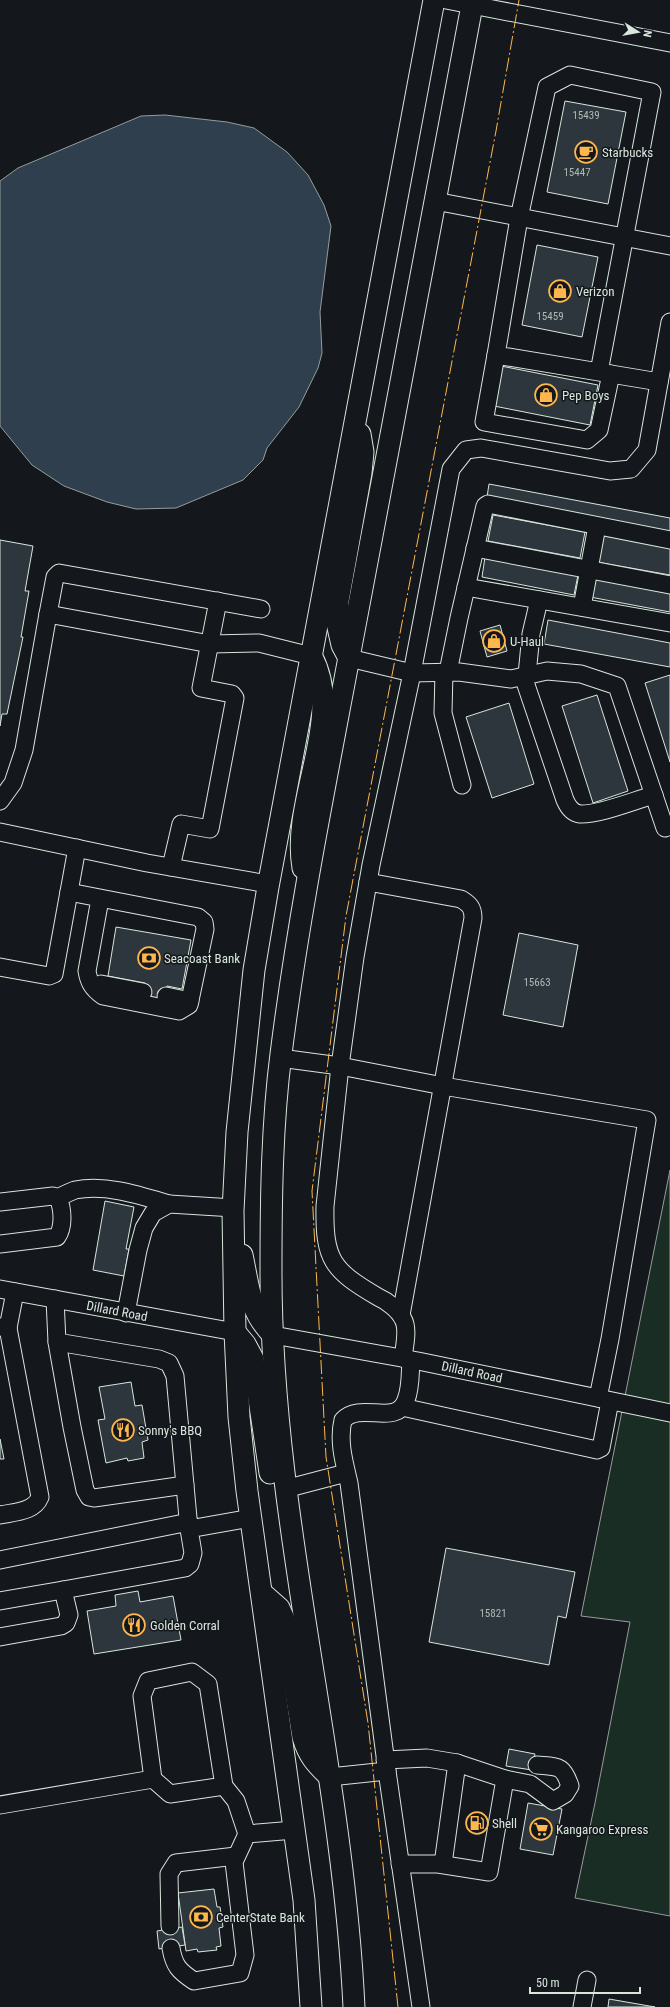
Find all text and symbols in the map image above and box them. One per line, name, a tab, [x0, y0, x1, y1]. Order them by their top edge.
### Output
north arrow	[618, 12, 658, 52]
text: N	[640, 29, 654, 39]
house number: 15439	[572, 109, 600, 122]
cafe icon: Starbucks	[573, 139, 599, 165]
place label: Starbucks	[602, 145, 653, 160]
house number: 15447	[563, 166, 591, 179]
shop icon: Verizon	[547, 278, 573, 304]
place label: Verizon	[576, 284, 614, 299]
house number: 15459	[536, 310, 564, 323]
shop icon: Pep Boys	[533, 382, 559, 408]
place label: Pep Boys	[562, 388, 610, 403]
shop icon: U-Haul	[481, 628, 507, 654]
place label: U-Haul	[510, 634, 544, 649]
bank icon: Seacoast Bank	[136, 945, 162, 971]
place label: Seacoast Bank	[164, 951, 240, 966]
house number: 15663	[523, 976, 551, 989]
street label: Dillard Road	[85, 1298, 149, 1324]
street label: Dillard Road	[440, 1358, 504, 1386]
restaurant icon: Sonny's BBQ	[110, 1417, 136, 1443]
place label: Sonny's BBQ	[138, 1423, 202, 1438]
house number: 15821	[479, 1607, 507, 1620]
restaurant icon: Golden Corral	[121, 1612, 147, 1638]
place label: Golden Corral	[150, 1618, 220, 1633]
fuel station icon: Shell	[464, 1810, 490, 1836]
place label: Shell	[492, 1816, 517, 1831]
supermarket icon: Kangaroo Express	[528, 1816, 554, 1842]
place label: Kangaroo Express	[556, 1822, 649, 1837]
bank icon: CenterState Bank	[188, 1904, 214, 1930]
place label: CenterState Bank	[216, 1910, 305, 1925]
scale bar	[530, 1969, 640, 1995]
text: 50 m	[536, 1976, 560, 1990]

